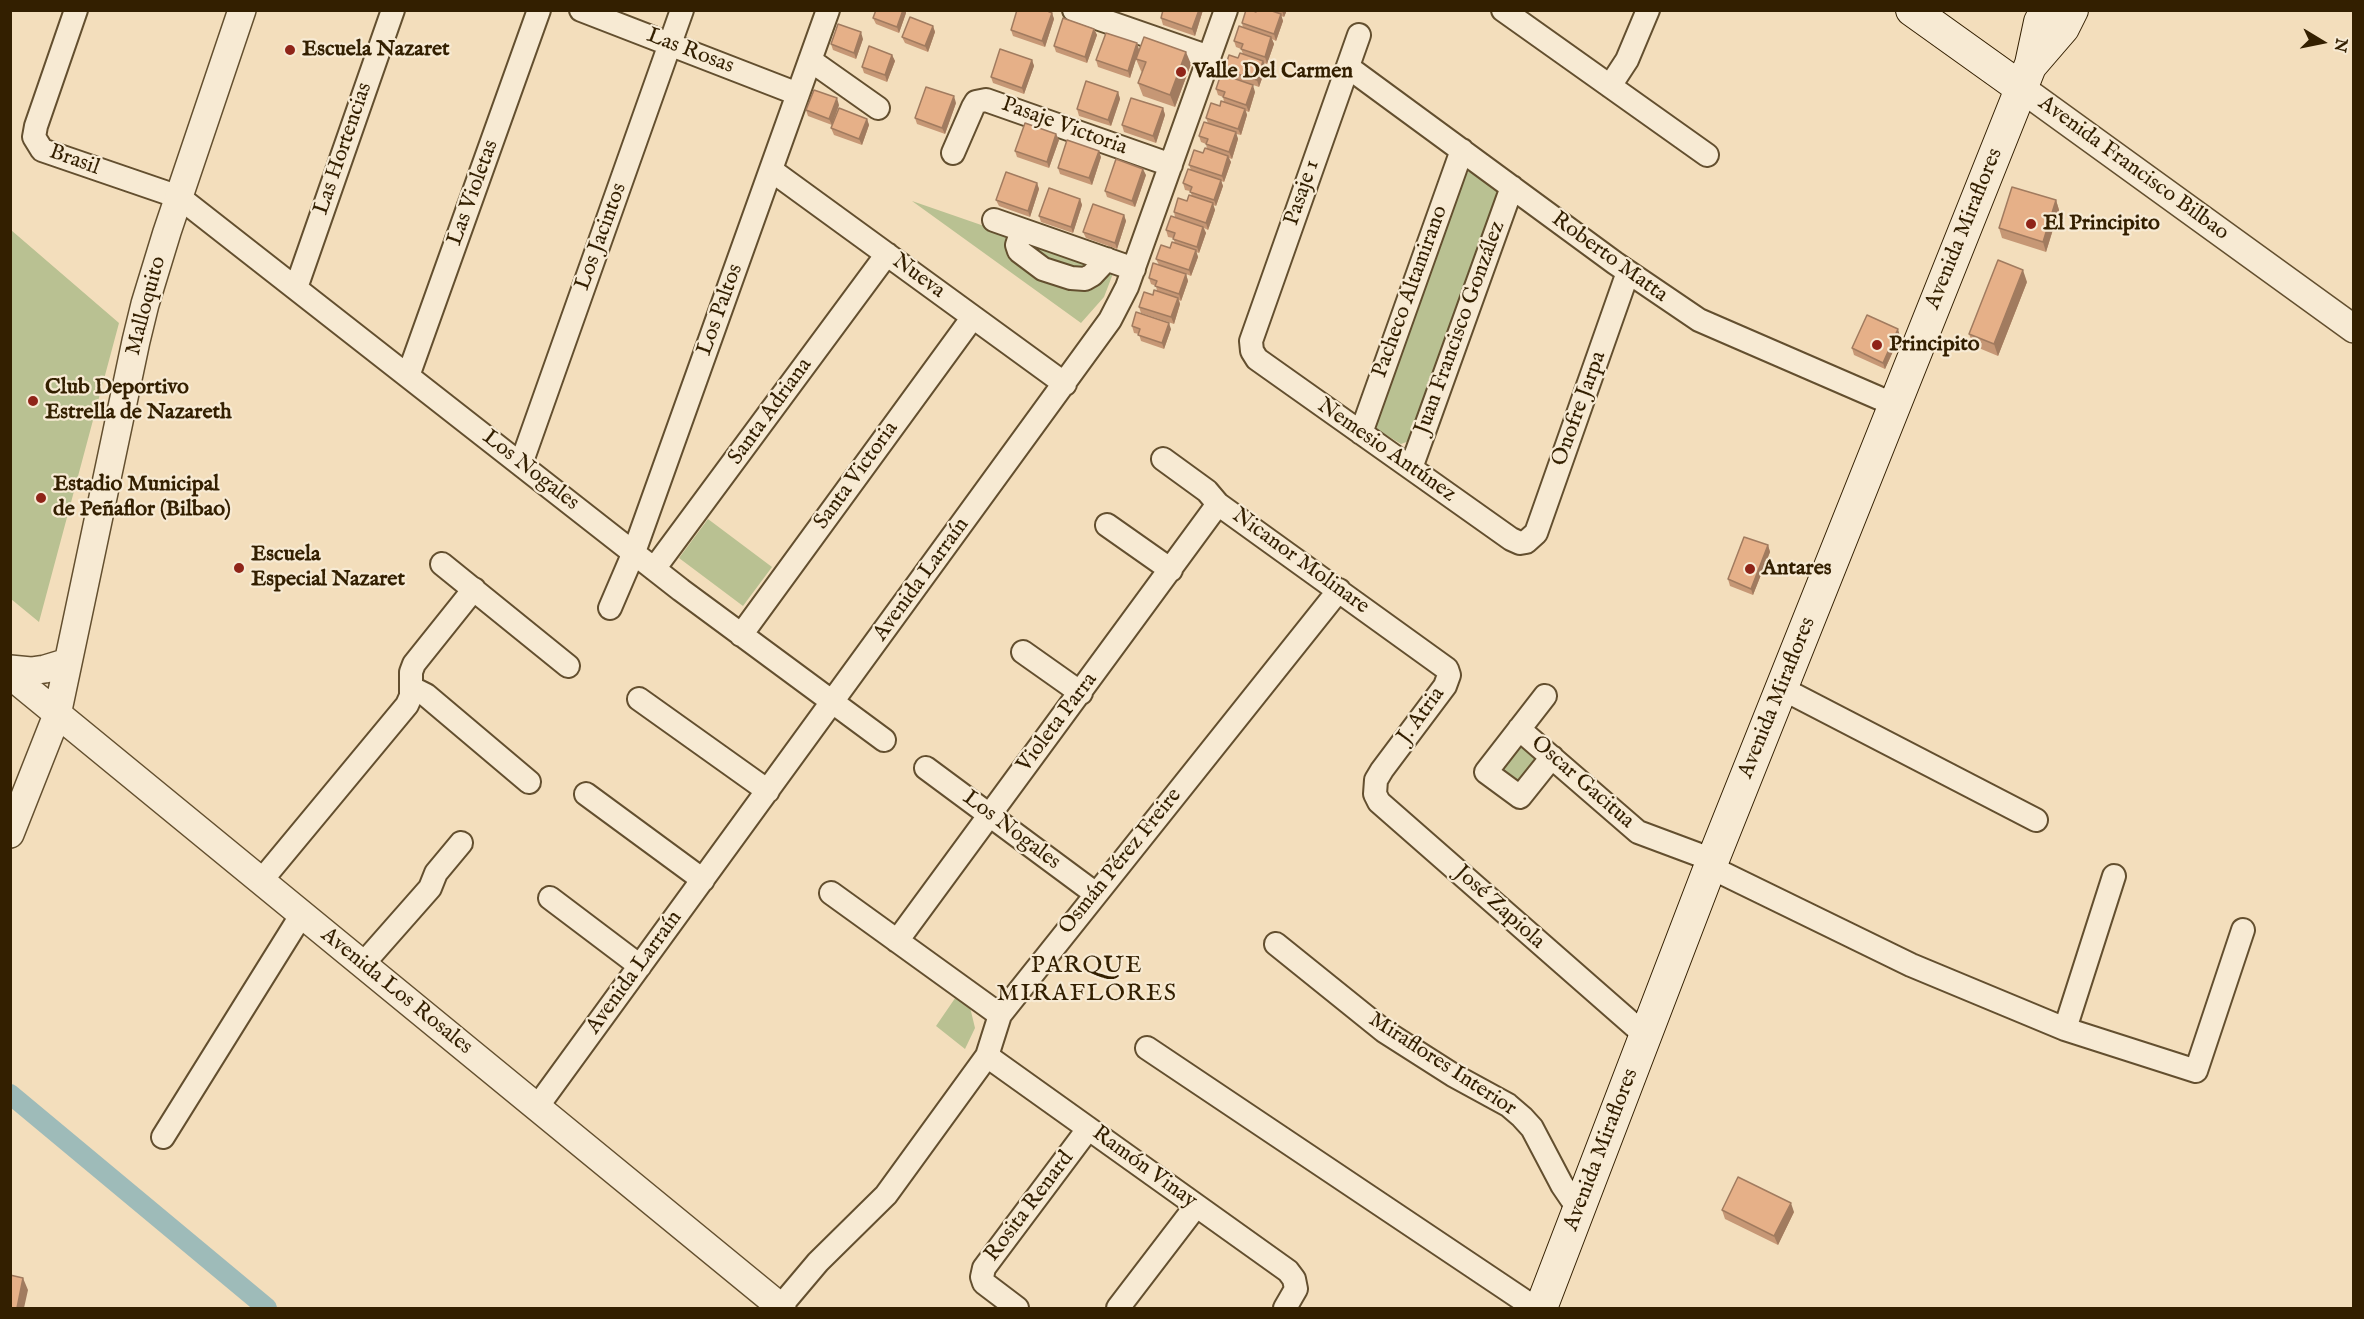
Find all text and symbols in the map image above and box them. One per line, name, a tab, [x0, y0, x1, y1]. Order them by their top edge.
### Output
north arrow	[2292, 12, 2352, 72]
street label: Las Rosas	[643, 23, 737, 81]
place label: Escuela Nazaret	[302, 37, 450, 63]
text: N	[2329, 37, 2351, 54]
marker: Escuela Nazaret	[283, 43, 297, 57]
place label: Valle Del Carmen	[1193, 59, 1353, 85]
marker: Valle Del Carmen	[1174, 65, 1188, 79]
street label: Las Hortencias	[309, 79, 379, 219]
street label: Avenida Francisco Bilbao	[2032, 91, 2234, 247]
street label: Pasaje Victoria	[998, 92, 1130, 162]
street label: Las Violetas	[443, 137, 505, 249]
street label: Brasil	[45, 140, 103, 182]
street label: Avenida Miraflores	[1921, 145, 2009, 313]
street label: Pasaje 1	[1280, 157, 1326, 229]
street label: Los Jacintos	[570, 180, 634, 294]
street label: Pacheco Altamirano	[1368, 202, 1454, 382]
street label: Roberto Matta	[1546, 207, 1672, 309]
place label: El Principito	[2043, 211, 2160, 237]
marker: El Principito	[2024, 217, 2038, 231]
street label: Juan Francisco González	[1410, 218, 1512, 438]
street label: Nueva	[886, 249, 950, 305]
street label: Malloquito	[121, 254, 173, 358]
street label: Los Paltos	[692, 261, 750, 359]
place label: Principito	[1889, 332, 1980, 358]
marker: Principito	[1870, 338, 1884, 352]
street label: Onofre Jarpa	[1547, 348, 1613, 470]
street label: Santa Adriana	[723, 353, 819, 471]
place label: Club Deportivo Estrella de Nazareth	[45, 375, 232, 427]
street label: Nemesio Antúnez	[1312, 393, 1460, 509]
marker: Club Deportivo Estrella de Nazareth	[26, 394, 40, 408]
street label: Santa Victoria	[809, 417, 905, 535]
street label: Los Nogales	[476, 425, 584, 517]
place label: Estadio Municipal de Peñaflor (Bilbao)	[53, 472, 231, 524]
marker: Estadio Municipal de Peñaflor (Bilbao)	[34, 491, 48, 505]
street label: Nicanor Molinare	[1226, 503, 1374, 621]
street label: Avenida Larraín	[868, 513, 976, 647]
place label: Escuela Especial Nazaret	[251, 542, 405, 594]
place label: Antares	[1762, 556, 1831, 582]
marker: Escuela Especial Nazaret	[232, 561, 246, 575]
marker: Antares	[1743, 562, 1757, 576]
street label: Avenida Miraflores	[1734, 614, 1822, 782]
street label: Violeta Parra	[1012, 668, 1104, 778]
street label: J. Atria	[1393, 682, 1451, 750]
street label: Oscar Gacitua	[1525, 731, 1639, 835]
street label: Osmán Pérez Freire	[1054, 784, 1188, 940]
street label: Los Nogales	[957, 786, 1065, 876]
street label: José Zapiola	[1448, 860, 1550, 956]
street label: Avenida Larraín	[581, 906, 689, 1040]
street label: Avenida Los Rosales	[315, 923, 477, 1061]
district label: PARQUE MIRAFLORES	[996, 953, 1178, 1009]
street label: Miraflores Interior	[1363, 1007, 1521, 1123]
street label: Avenida Miraflores	[1559, 1065, 1645, 1235]
street label: Ramón Vinay	[1086, 1121, 1202, 1215]
street label: Rosita Renard	[980, 1146, 1080, 1268]

